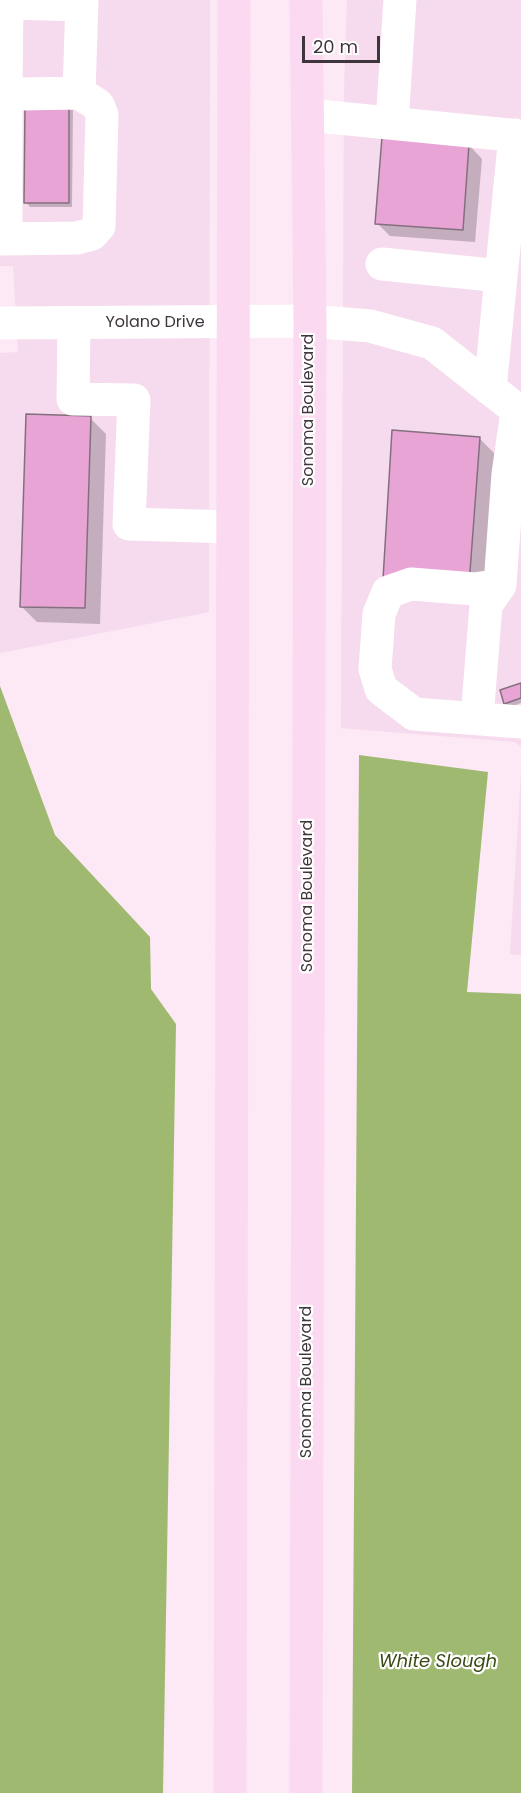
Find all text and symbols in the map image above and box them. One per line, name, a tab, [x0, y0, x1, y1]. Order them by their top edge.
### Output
scale bar	[305, 24, 383, 62]
text: 20 m	[313, 34, 358, 59]
street label: Yolano Drive	[105, 313, 205, 333]
street label: Sonoma Boulevard	[299, 334, 319, 486]
street label: Sonoma Boulevard	[298, 820, 318, 972]
street label: Sonoma Boulevard	[297, 1306, 317, 1458]
water label: White Slough	[379, 1651, 497, 1673]

